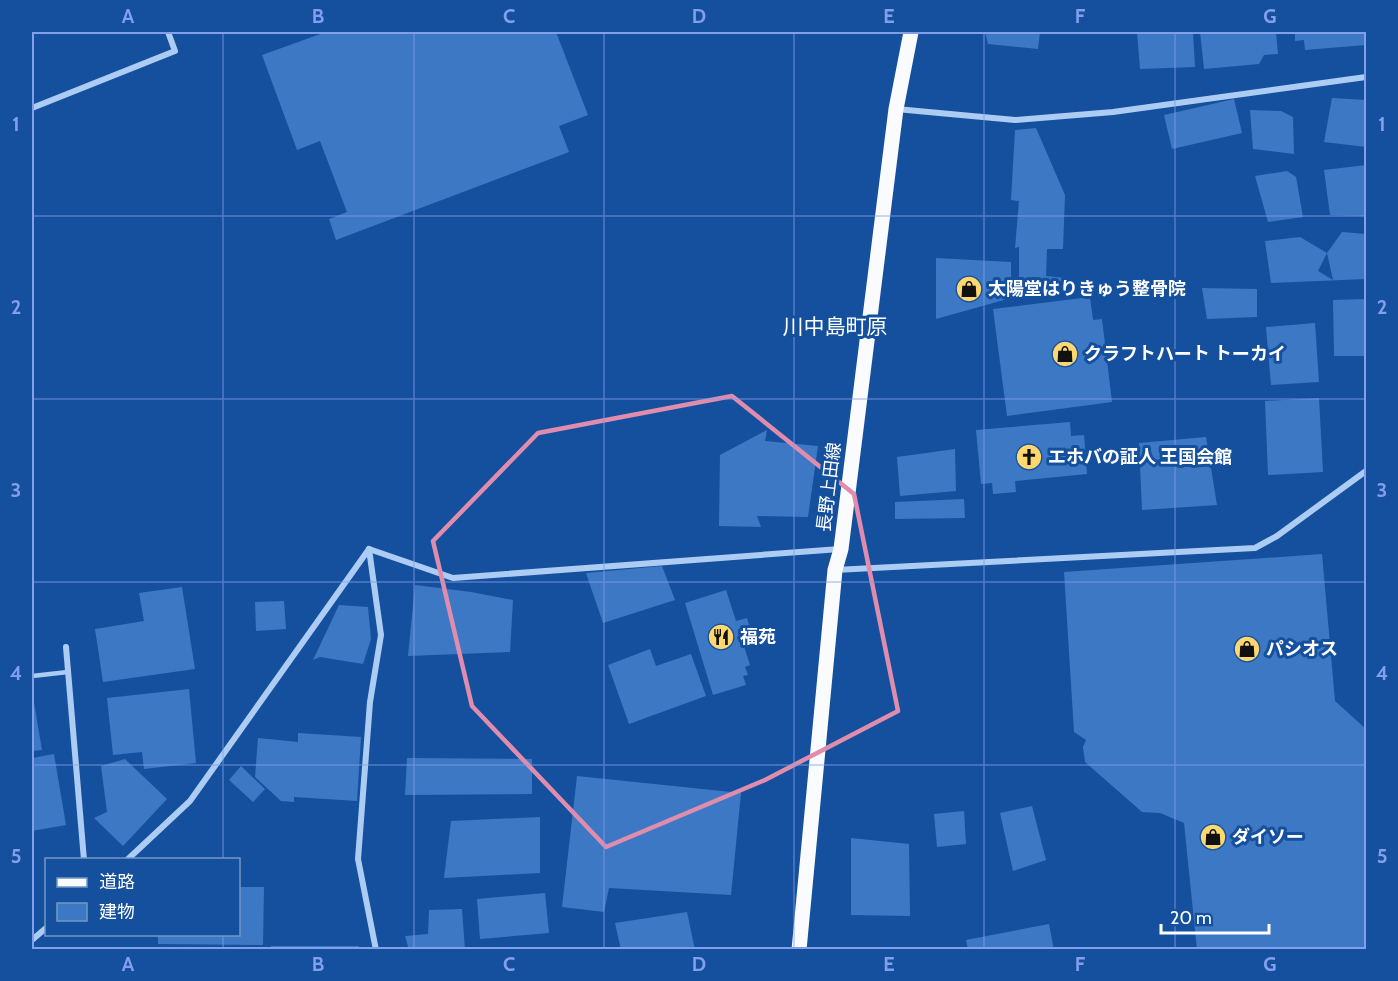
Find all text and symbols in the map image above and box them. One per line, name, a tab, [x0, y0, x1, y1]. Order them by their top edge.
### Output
text: A	[122, 4, 135, 28]
text: B	[312, 4, 324, 28]
text: C	[503, 4, 515, 28]
text: D	[692, 4, 706, 28]
text: E	[883, 4, 895, 28]
text: F	[1075, 4, 1086, 28]
text: G	[1263, 4, 1277, 28]
text: 1	[12, 112, 20, 136]
text: 1	[1378, 112, 1386, 136]
shop icon: 太陽堂はりきゅう整骨院	[954, 274, 984, 304]
place label: 太陽堂はりきゅう整骨院	[988, 278, 1186, 300]
text: 2	[11, 295, 21, 319]
text: 2	[1377, 295, 1387, 319]
district label: 川中島町原	[783, 314, 888, 339]
shop icon: クラフトハート トーカイ	[1050, 339, 1080, 369]
place label: クラフトハート トーカイ	[1084, 343, 1286, 365]
street label: 長野上田線	[813, 441, 845, 533]
church icon: エホバの証人 王国会館	[1014, 442, 1044, 472]
place label: エホバの証人 王国会館	[1048, 446, 1232, 468]
text: 3	[11, 478, 21, 502]
text: 3	[1377, 478, 1387, 502]
restaurant icon: 福苑	[706, 622, 736, 652]
place label: 福苑	[740, 626, 776, 648]
shop icon: パシオス	[1232, 634, 1262, 664]
place label: パシオス	[1266, 638, 1338, 660]
text: 4	[10, 661, 22, 685]
text: 4	[1376, 661, 1388, 685]
shop icon: ダイソー	[1198, 822, 1228, 852]
place label: ダイソー	[1232, 826, 1304, 848]
text: 5	[11, 844, 21, 868]
text: 5	[1377, 844, 1387, 868]
legend	[45, 858, 240, 936]
text: 道路	[99, 871, 135, 893]
scale bar	[1161, 897, 1269, 935]
text: 建物	[99, 901, 135, 923]
text: 20 m	[1170, 907, 1212, 929]
text: A	[122, 952, 135, 976]
text: B	[312, 952, 324, 976]
text: C	[503, 952, 515, 976]
text: D	[692, 952, 706, 976]
text: E	[883, 952, 895, 976]
text: F	[1075, 952, 1086, 976]
text: G	[1263, 952, 1277, 976]

